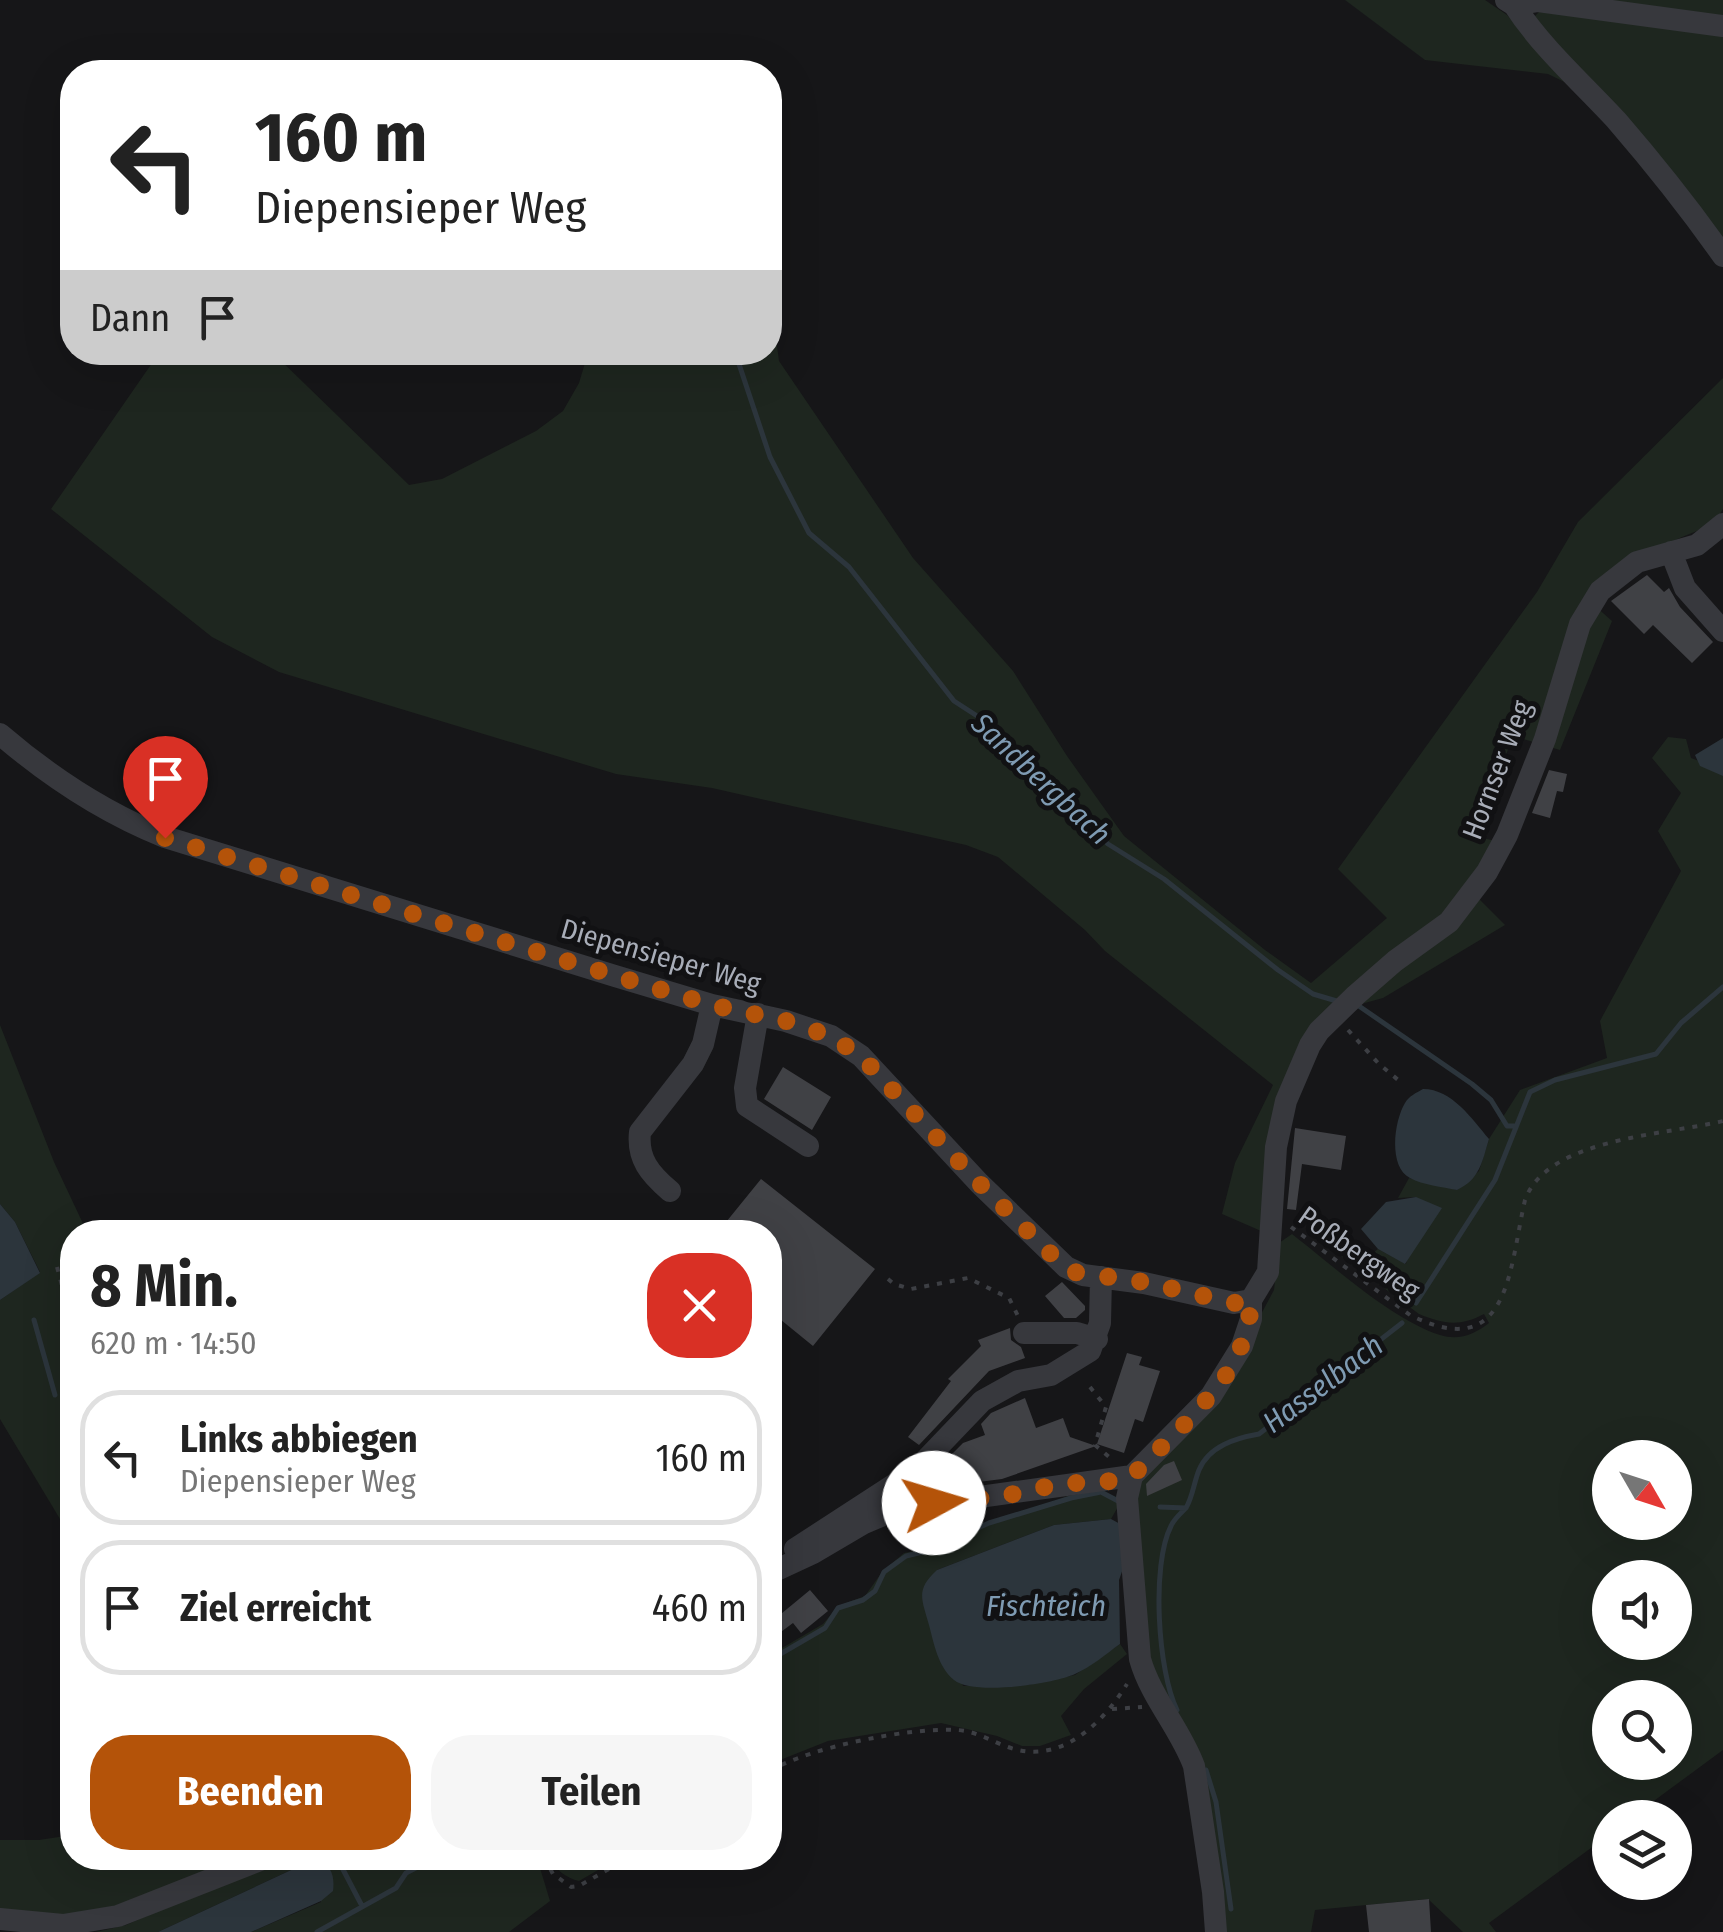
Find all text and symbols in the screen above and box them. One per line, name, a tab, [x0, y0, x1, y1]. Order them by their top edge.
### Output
text: 160 m	[255, 96, 427, 180]
icon: left	[90, 100, 220, 230]
text: Diepensieper Weg	[255, 181, 586, 235]
icon: arrive	[190, 290, 245, 345]
text: Dann	[90, 295, 170, 341]
street label: Hornser Weg	[1455, 695, 1539, 844]
water label: Sandbergbach	[963, 705, 1118, 853]
pin	[123, 736, 208, 839]
icon: arrive	[138, 751, 193, 806]
street label: Diepensieper Weg	[557, 912, 765, 1001]
street label: Poßbergweg	[1292, 1199, 1427, 1307]
text: 8 Min.	[90, 1250, 238, 1322]
button: close	[647, 1253, 752, 1358]
text: 620 m · 14:50	[90, 1324, 257, 1362]
water label: Hasselbach	[1256, 1327, 1390, 1441]
text: Links abbiegen	[180, 1416, 418, 1462]
icon: left	[95, 1430, 150, 1485]
text: 160 m	[655, 1435, 747, 1481]
north arrow	[1592, 1440, 1692, 1540]
map controls	[1592, 1440, 1692, 1900]
position arrow	[882, 1451, 986, 1555]
text: Diepensieper Weg	[180, 1462, 416, 1500]
button: sound	[1592, 1560, 1692, 1660]
icon: arrive	[95, 1580, 150, 1635]
text: Ziel erreicht	[180, 1585, 371, 1631]
text: 460 m	[652, 1585, 747, 1631]
water label: Fischteich	[986, 1588, 1106, 1624]
button: search	[1592, 1680, 1692, 1780]
button: Beenden	[90, 1735, 411, 1850]
button: Teilen	[431, 1735, 752, 1850]
button: layers	[1592, 1800, 1692, 1900]

